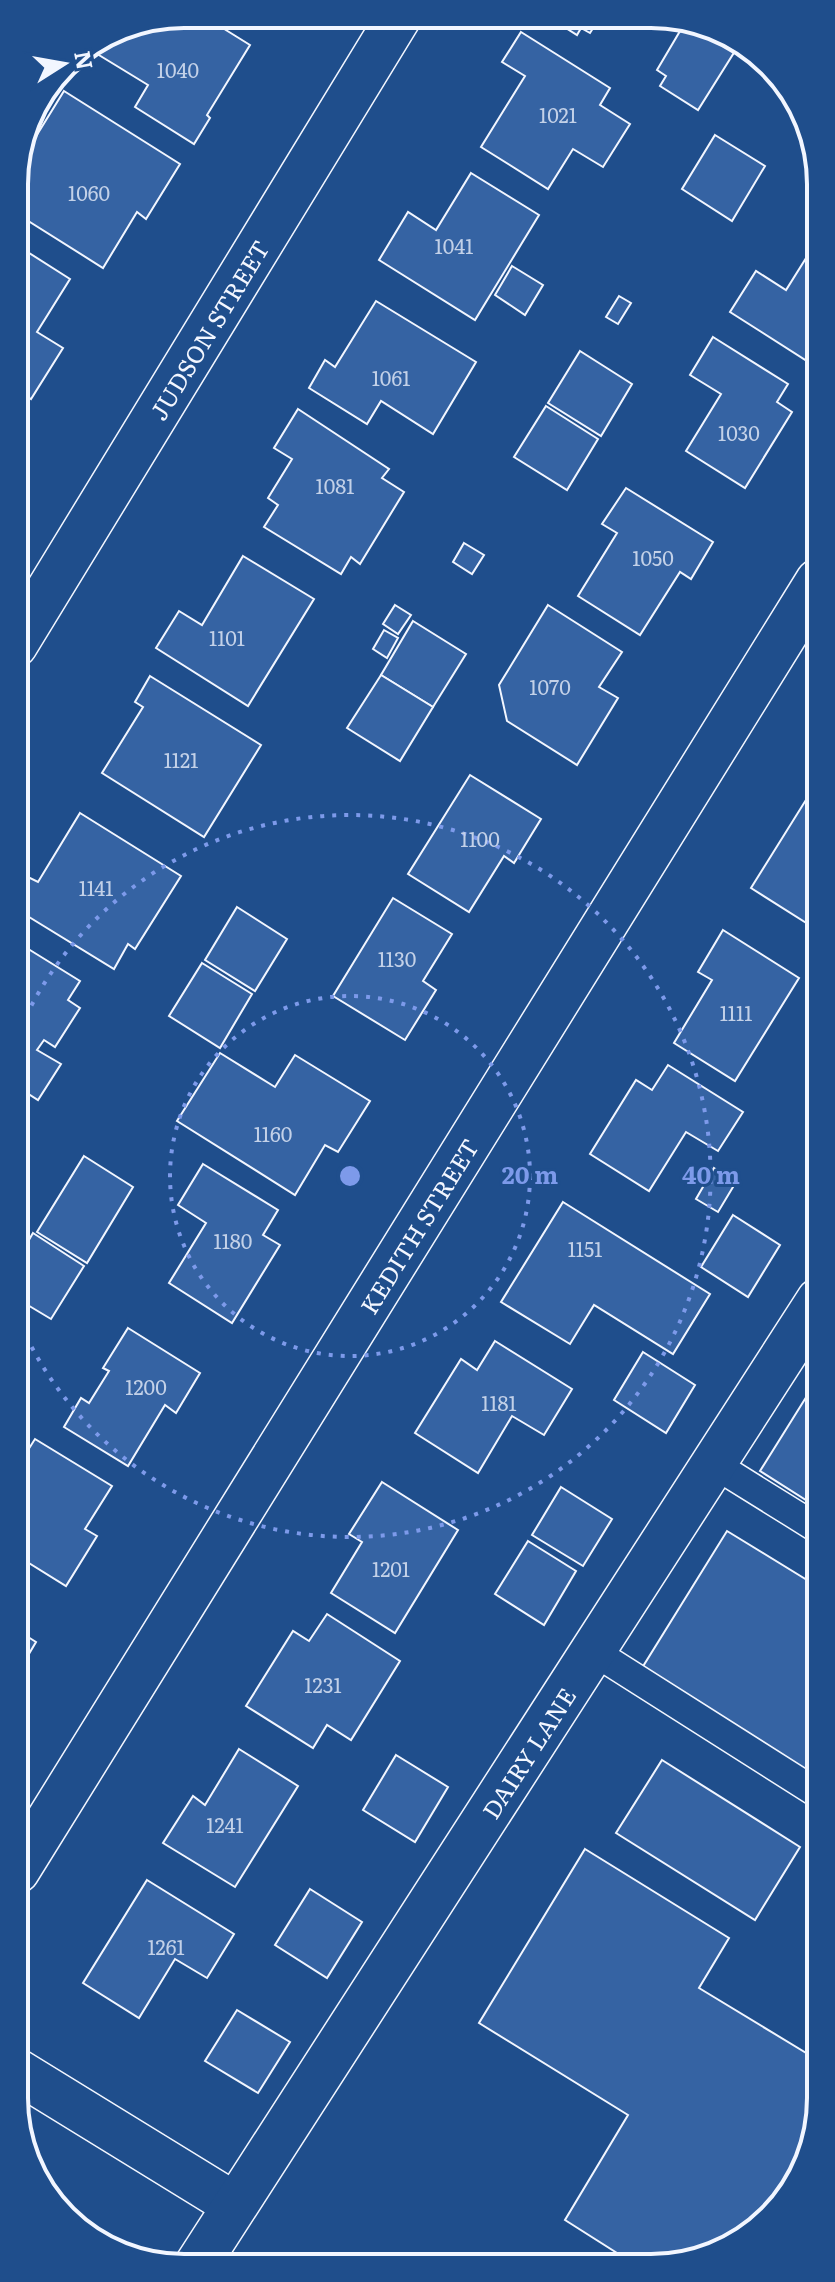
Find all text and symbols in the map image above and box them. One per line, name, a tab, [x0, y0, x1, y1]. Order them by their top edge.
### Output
north arrow	[24, 24, 104, 104]
text: N	[67, 48, 103, 72]
house number: 1040	[157, 54, 199, 84]
house number: 1021	[539, 99, 577, 129]
house number: 1060	[68, 177, 110, 207]
house number: 1041	[435, 230, 473, 260]
street label: JUDSON STREET	[139, 233, 276, 426]
house number: 1061	[372, 362, 410, 392]
house number: 1030	[718, 417, 760, 447]
house number: 1081	[316, 470, 354, 500]
house number: 1050	[632, 542, 674, 572]
house number: 1101	[209, 622, 245, 652]
house number: 1070	[529, 671, 571, 701]
house number: 1121	[164, 744, 198, 774]
house number: 1100	[460, 823, 500, 853]
house number: 1141	[79, 872, 113, 902]
house number: 1130	[378, 943, 416, 973]
house number: 1111	[720, 997, 752, 1027]
house number: 1160	[254, 1118, 292, 1148]
street label: KEDITH STREET	[350, 1131, 486, 1320]
text: 20 m	[502, 1156, 558, 1191]
text: 40 m	[682, 1156, 740, 1191]
centre of rings	[336, 1162, 364, 1190]
house number: 1180	[214, 1225, 252, 1255]
house number: 1151	[568, 1233, 602, 1263]
house number: 1200	[125, 1371, 167, 1401]
house number: 1181	[481, 1387, 517, 1417]
house number: 1201	[372, 1553, 410, 1583]
house number: 1231	[304, 1669, 342, 1699]
street label: DAIRY LANE	[472, 1680, 583, 1825]
house number: 1241	[206, 1809, 244, 1839]
house number: 1261	[147, 1931, 185, 1961]

